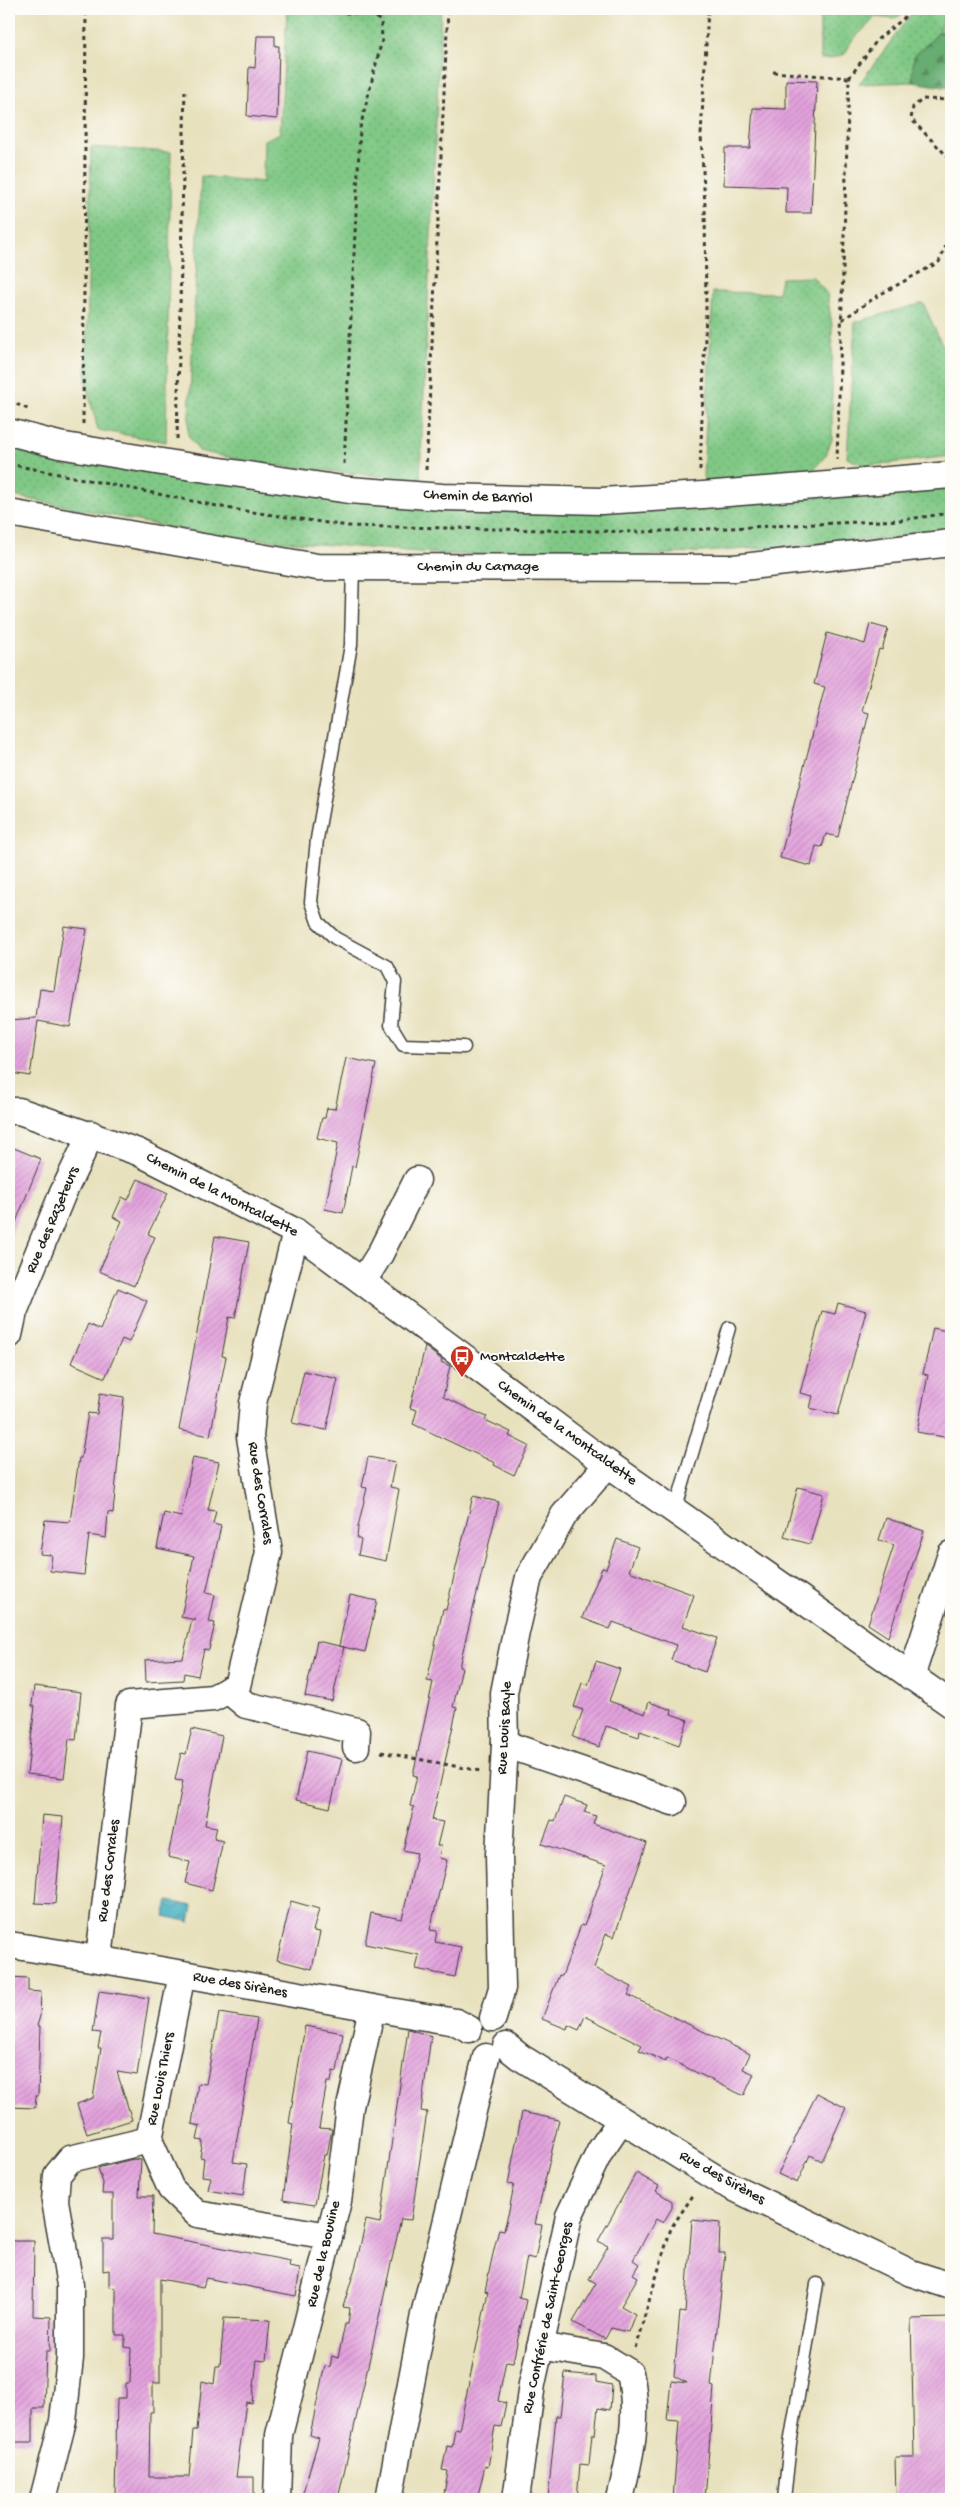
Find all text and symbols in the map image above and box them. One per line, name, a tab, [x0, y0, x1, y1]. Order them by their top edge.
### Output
street label: Chemin de Barriol	[423, 486, 533, 508]
street label: Chemin du Carnage	[417, 558, 539, 576]
street label: Chemin de la Montcaldette	[143, 1149, 301, 1241]
street label: Rue des Razeteurs	[22, 1164, 84, 1276]
bus stop icon: Montcaldette	[449, 1344, 475, 1378]
place label: Montcaldette	[480, 1348, 565, 1366]
street label: Chemin de la Montcaldette	[494, 1376, 641, 1490]
street label: Rue des Corrales	[243, 1441, 277, 1546]
street label: Rue Louis Bayle	[494, 1681, 516, 1775]
street label: Rue des Corrales	[94, 1818, 124, 1923]
street label: Rue des Sirènes	[191, 1968, 289, 2002]
street label: Rue Louis Thiers	[143, 2030, 179, 2127]
street label: Rue des Sirènes	[676, 2147, 769, 2209]
street label: Rue de la Bouvine	[303, 2199, 345, 2309]
street label: Rue Confrérie de Saint-Georges	[519, 2220, 577, 2415]

